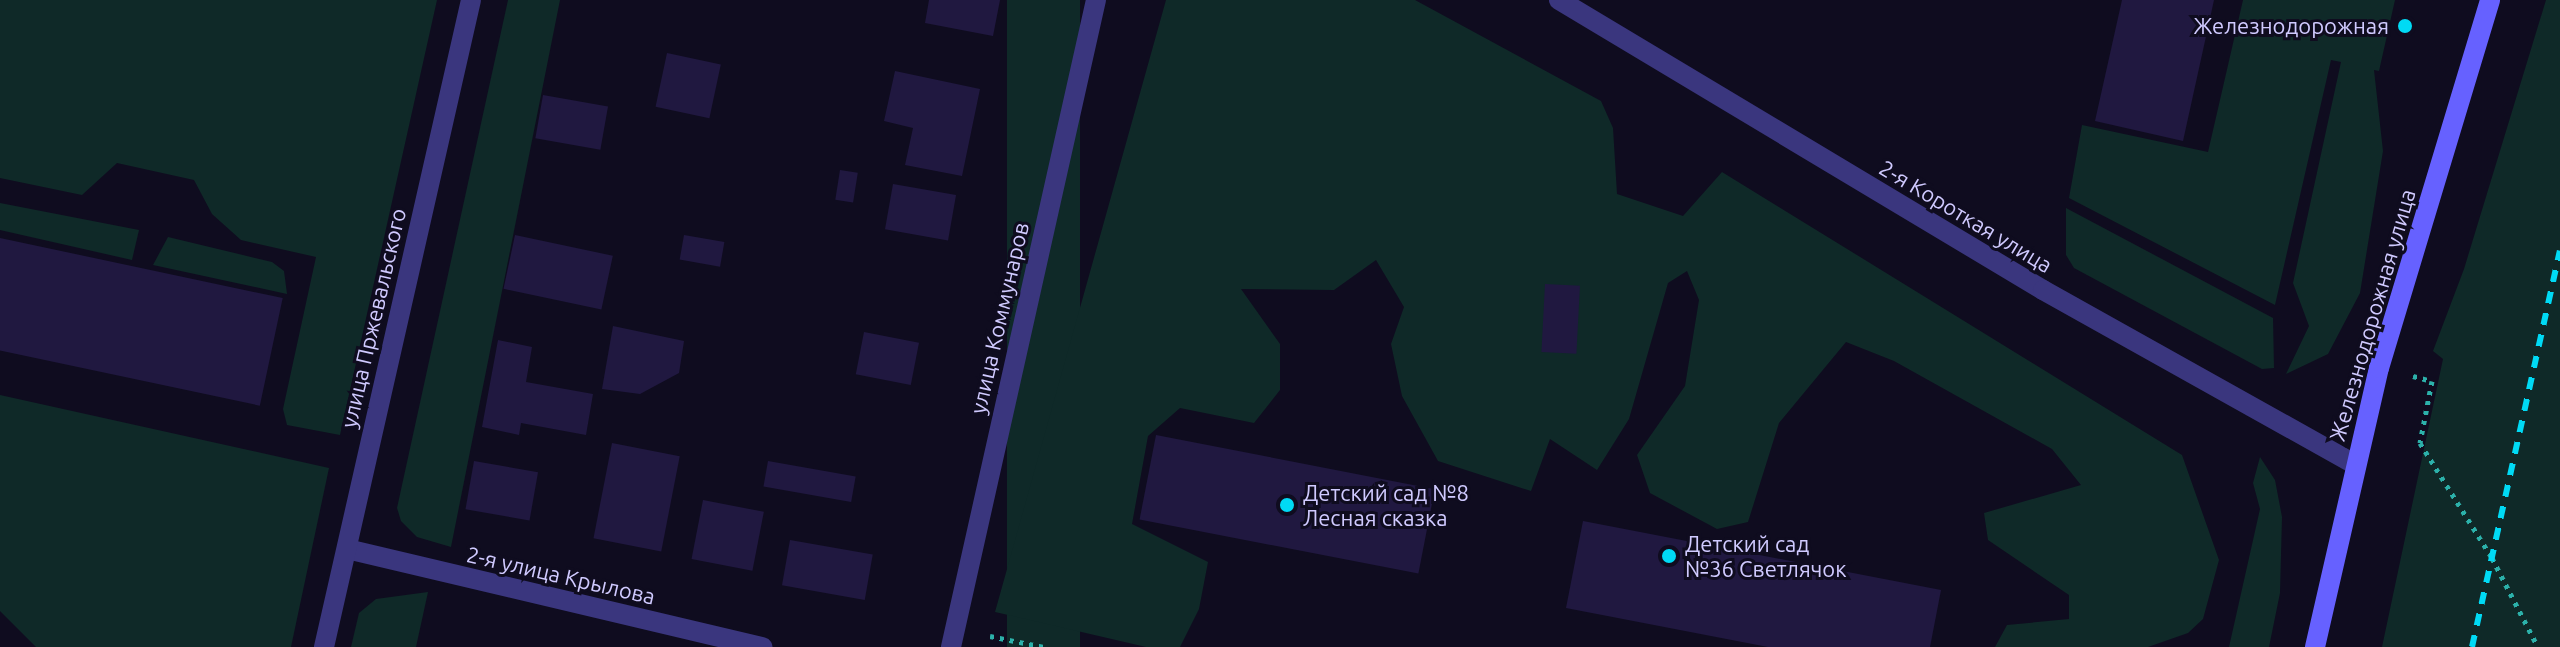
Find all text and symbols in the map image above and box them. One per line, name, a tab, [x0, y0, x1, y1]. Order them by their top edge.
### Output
place label: Железнодорожная	[2193, 13, 2389, 39]
marker: Железнодорожная	[2396, 17, 2414, 35]
street label: 2-я Короткая улица	[1875, 154, 2057, 278]
street label: Железнодорожная улица	[2323, 186, 2421, 444]
street label: улица Пржевальского	[335, 206, 411, 430]
street label: улица Коммунаров	[964, 220, 1034, 416]
place label: Детский сад №8 Лесная сказка	[1303, 479, 1469, 530]
marker: Детский сад №8 Лесная сказка	[1278, 496, 1296, 514]
place label: Детский сад №36 Светлячок	[1685, 530, 1846, 582]
street label: 2-я улица Крылова	[464, 540, 658, 610]
marker: Детский сад №36 Светлячок	[1660, 547, 1678, 565]

